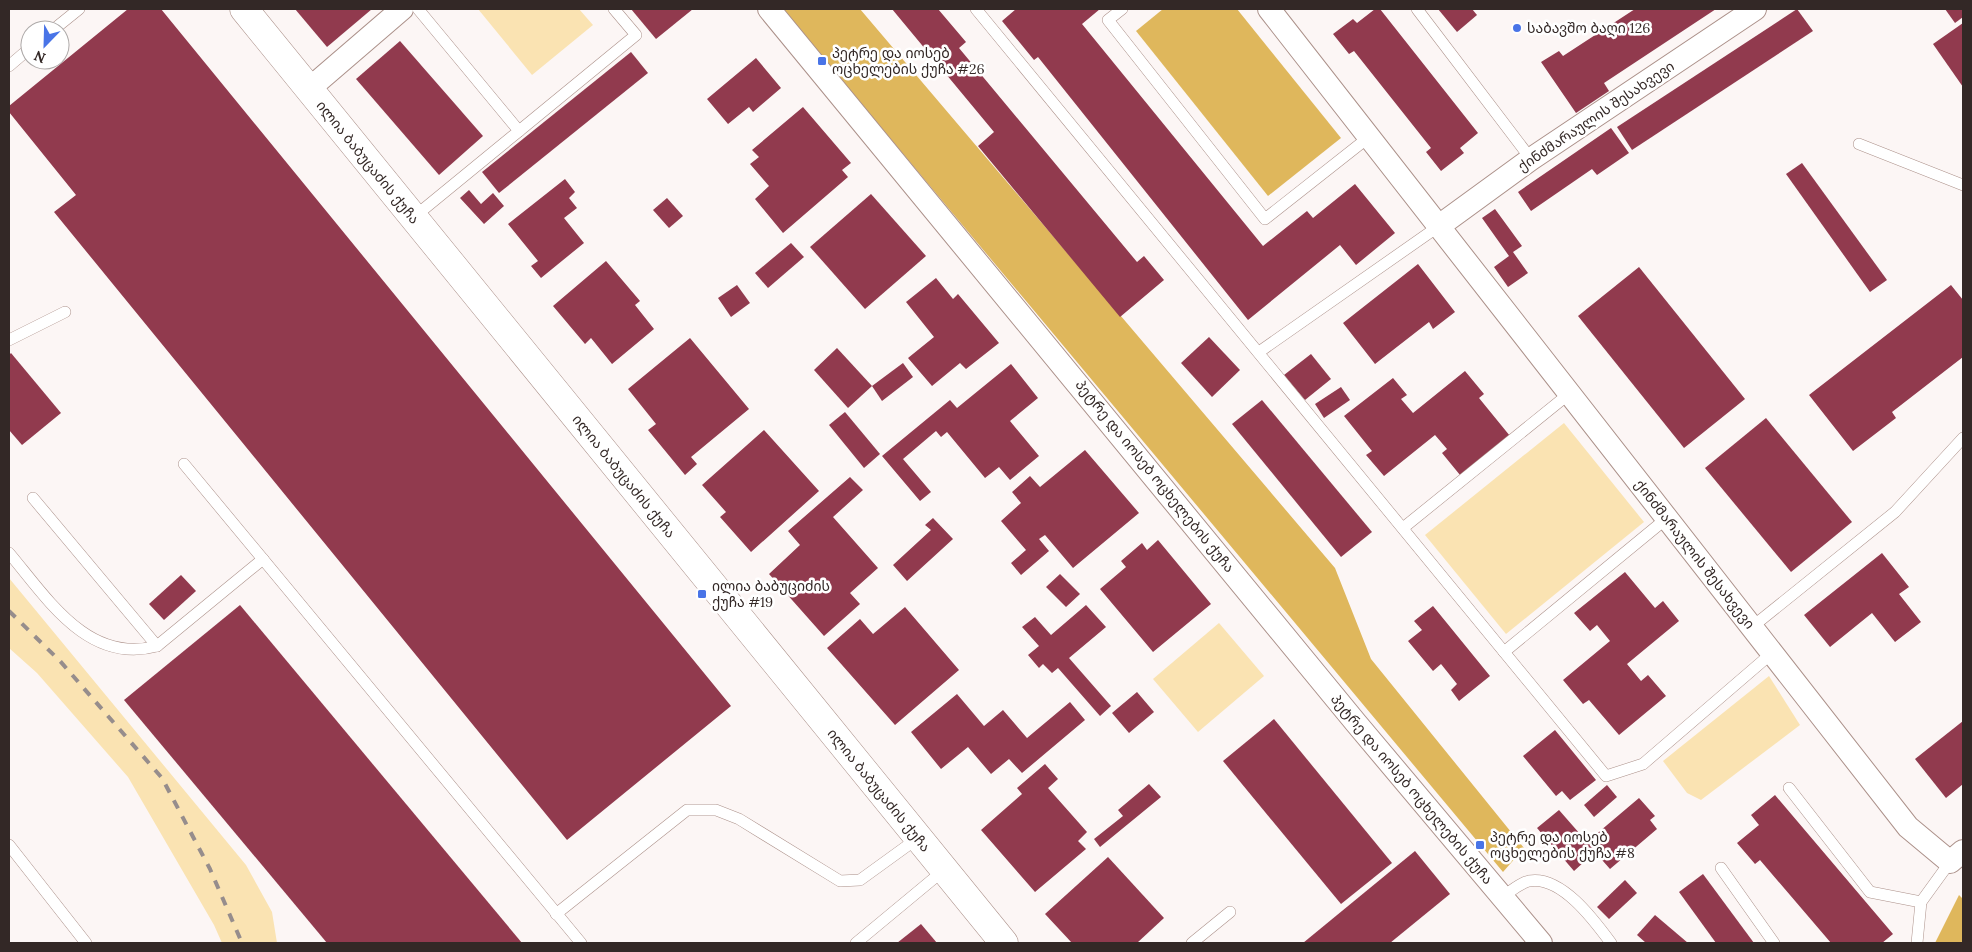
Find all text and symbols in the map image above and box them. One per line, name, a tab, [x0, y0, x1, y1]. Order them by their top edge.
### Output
place label: საბავშო ბაღი 126	[1527, 19, 1650, 37]
north arrow	[20, 20, 70, 70]
marker: საბავშო ბაღი 126	[1511, 22, 1523, 34]
place label: პეტრე და იოსებ ოცხელების ქუჩა #26	[832, 44, 985, 78]
text: N	[31, 46, 48, 67]
marker: პეტრე და იოსებ ოცხელების ქუჩა #26	[816, 55, 828, 67]
street label: ქინძმარაულის შესახვევი	[1514, 57, 1678, 175]
street label: ილია ბაბუცაძის ქუჩა	[313, 97, 423, 227]
street label: პეტრე და იოსებ ოცხელების ქუჩა	[1072, 376, 1238, 576]
street label: ილია ბაბუცაძის ქუჩა	[569, 411, 679, 541]
street label: ქინძმარაულის შესახვევი	[1631, 476, 1759, 632]
place label: ილია ბაბუციძის ქუჩა #19	[712, 577, 830, 611]
marker: ილია ბაბუციძის ქუჩა #19	[696, 588, 708, 600]
street label: პეტრე და იოსებ ოცხელების ქუჩა	[1327, 690, 1497, 888]
street label: ილია ბაბუცაძის ქუჩა	[824, 725, 934, 855]
place label: პეტრე და იოსებ ოცხელების ქუჩა #8	[1490, 828, 1635, 862]
marker: პეტრე და იოსებ ოცხელების ქუჩა #8	[1474, 839, 1486, 851]

